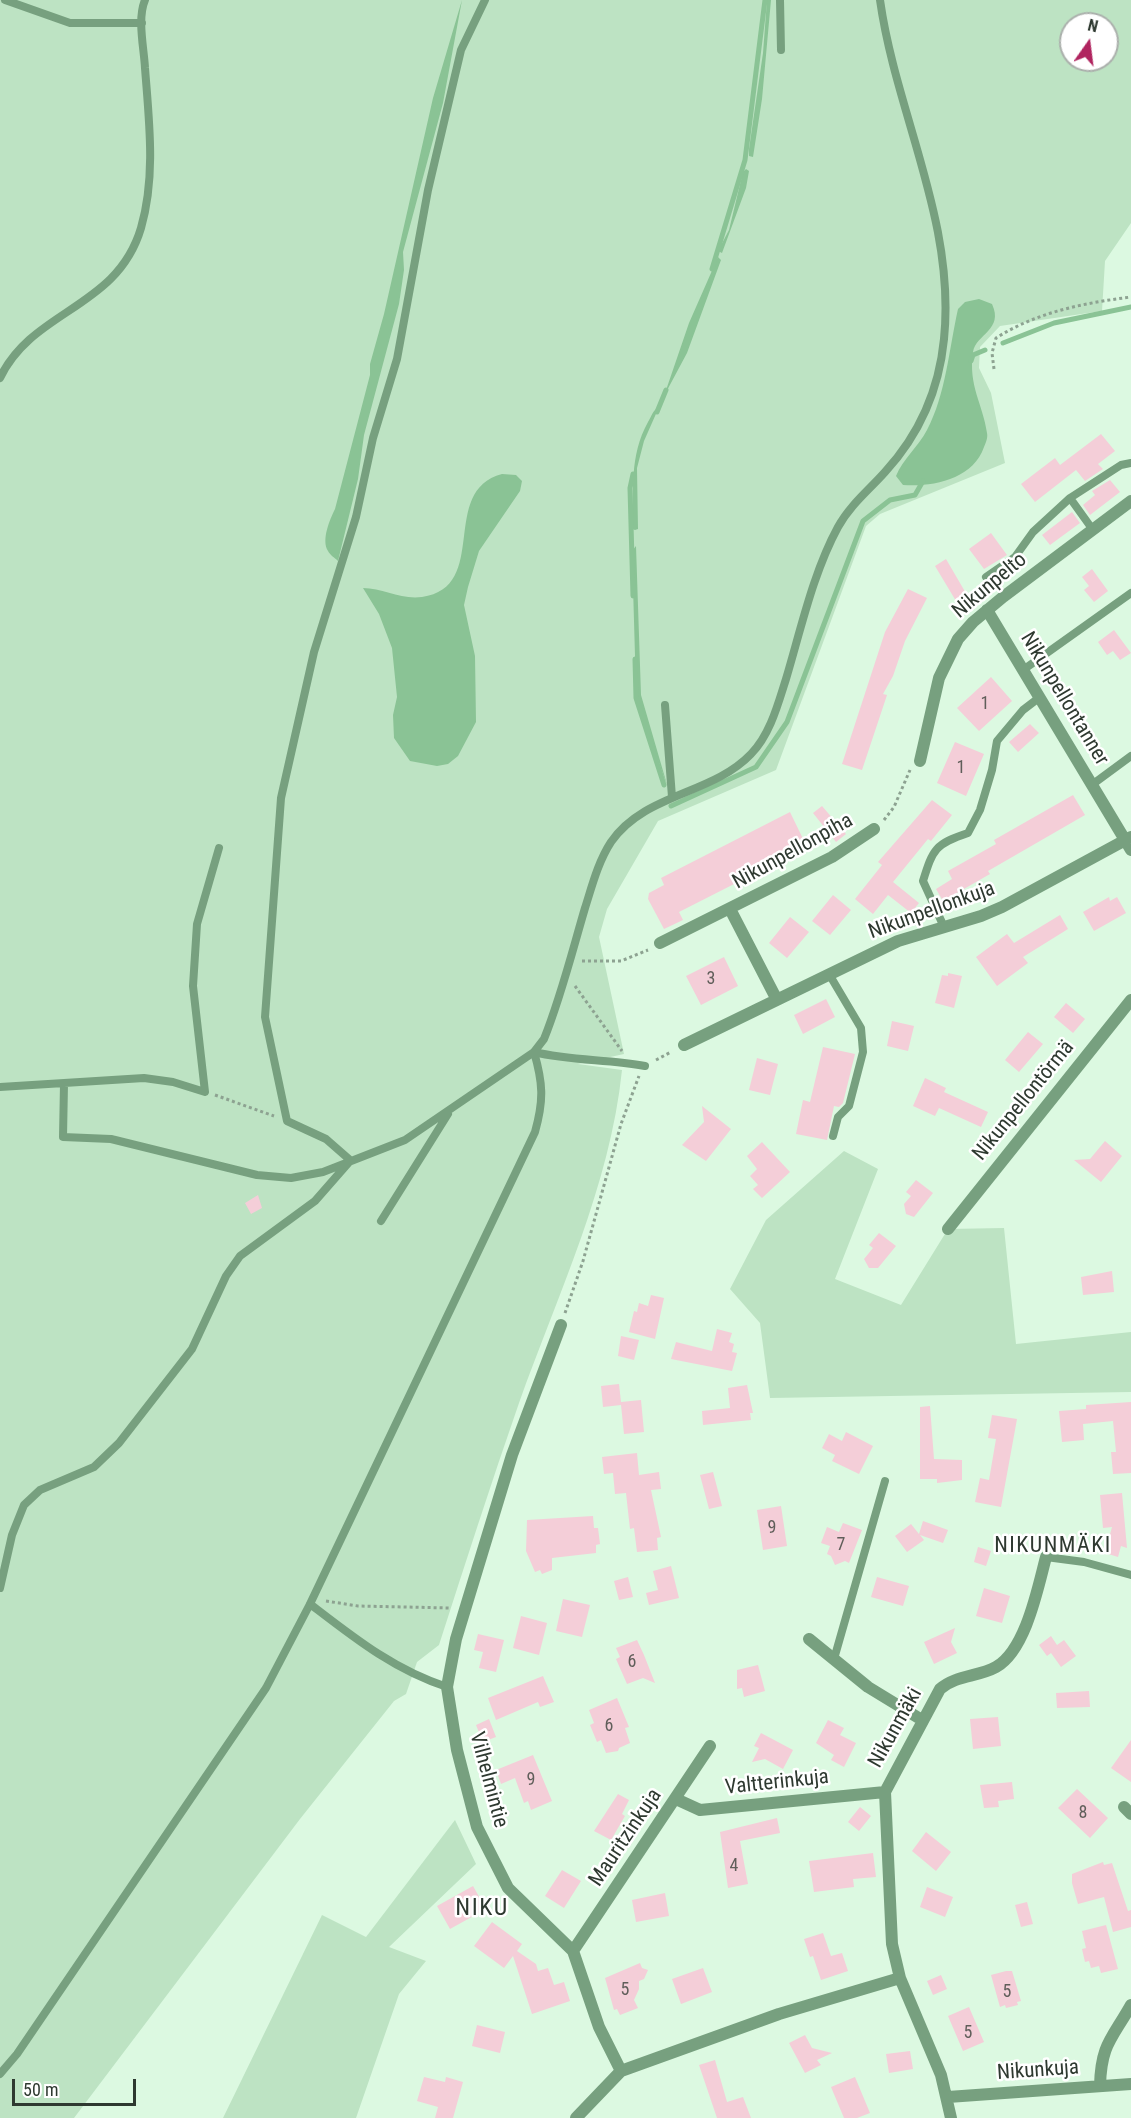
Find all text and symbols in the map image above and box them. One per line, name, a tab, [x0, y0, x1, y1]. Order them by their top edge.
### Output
north arrow	[1059, 12, 1119, 72]
text: N	[1086, 16, 1100, 36]
street label: Nikunpelto	[948, 548, 1032, 624]
street label: Nikunpellontanner	[1014, 628, 1114, 770]
house number: 1	[981, 693, 989, 715]
house number: 1	[957, 757, 965, 779]
street label: Nikunpellonpiha	[728, 809, 858, 895]
street label: Nikunpellonkuja	[865, 876, 999, 946]
house number: 3	[707, 968, 715, 990]
street label: Nikunpellontörmä	[968, 1036, 1080, 1166]
house number: 9	[768, 1517, 776, 1539]
district label: NIKUNMÄKI	[994, 1533, 1112, 1559]
house number: 7	[837, 1534, 845, 1556]
house number: 6	[628, 1651, 636, 1673]
street label: Nikunmäki	[864, 1684, 928, 1772]
house number: 6	[605, 1715, 613, 1737]
street label: Vilhelmintie	[463, 1729, 513, 1831]
street label: Valtterinkuja	[724, 1765, 830, 1801]
house number: 9	[527, 1769, 535, 1791]
street label: Mauritzinkuja	[584, 1784, 668, 1892]
house number: 8	[1079, 1802, 1087, 1824]
house number: 4	[730, 1855, 738, 1877]
district label: NIKU	[455, 1895, 509, 1923]
house number: 5	[621, 1979, 629, 2001]
house number: 5	[1003, 1981, 1011, 2003]
house number: 5	[964, 2022, 972, 2044]
street label: Nikunkuja	[996, 2056, 1080, 2086]
scale bar	[15, 2067, 140, 2105]
text: 50 m	[23, 2079, 58, 2100]

